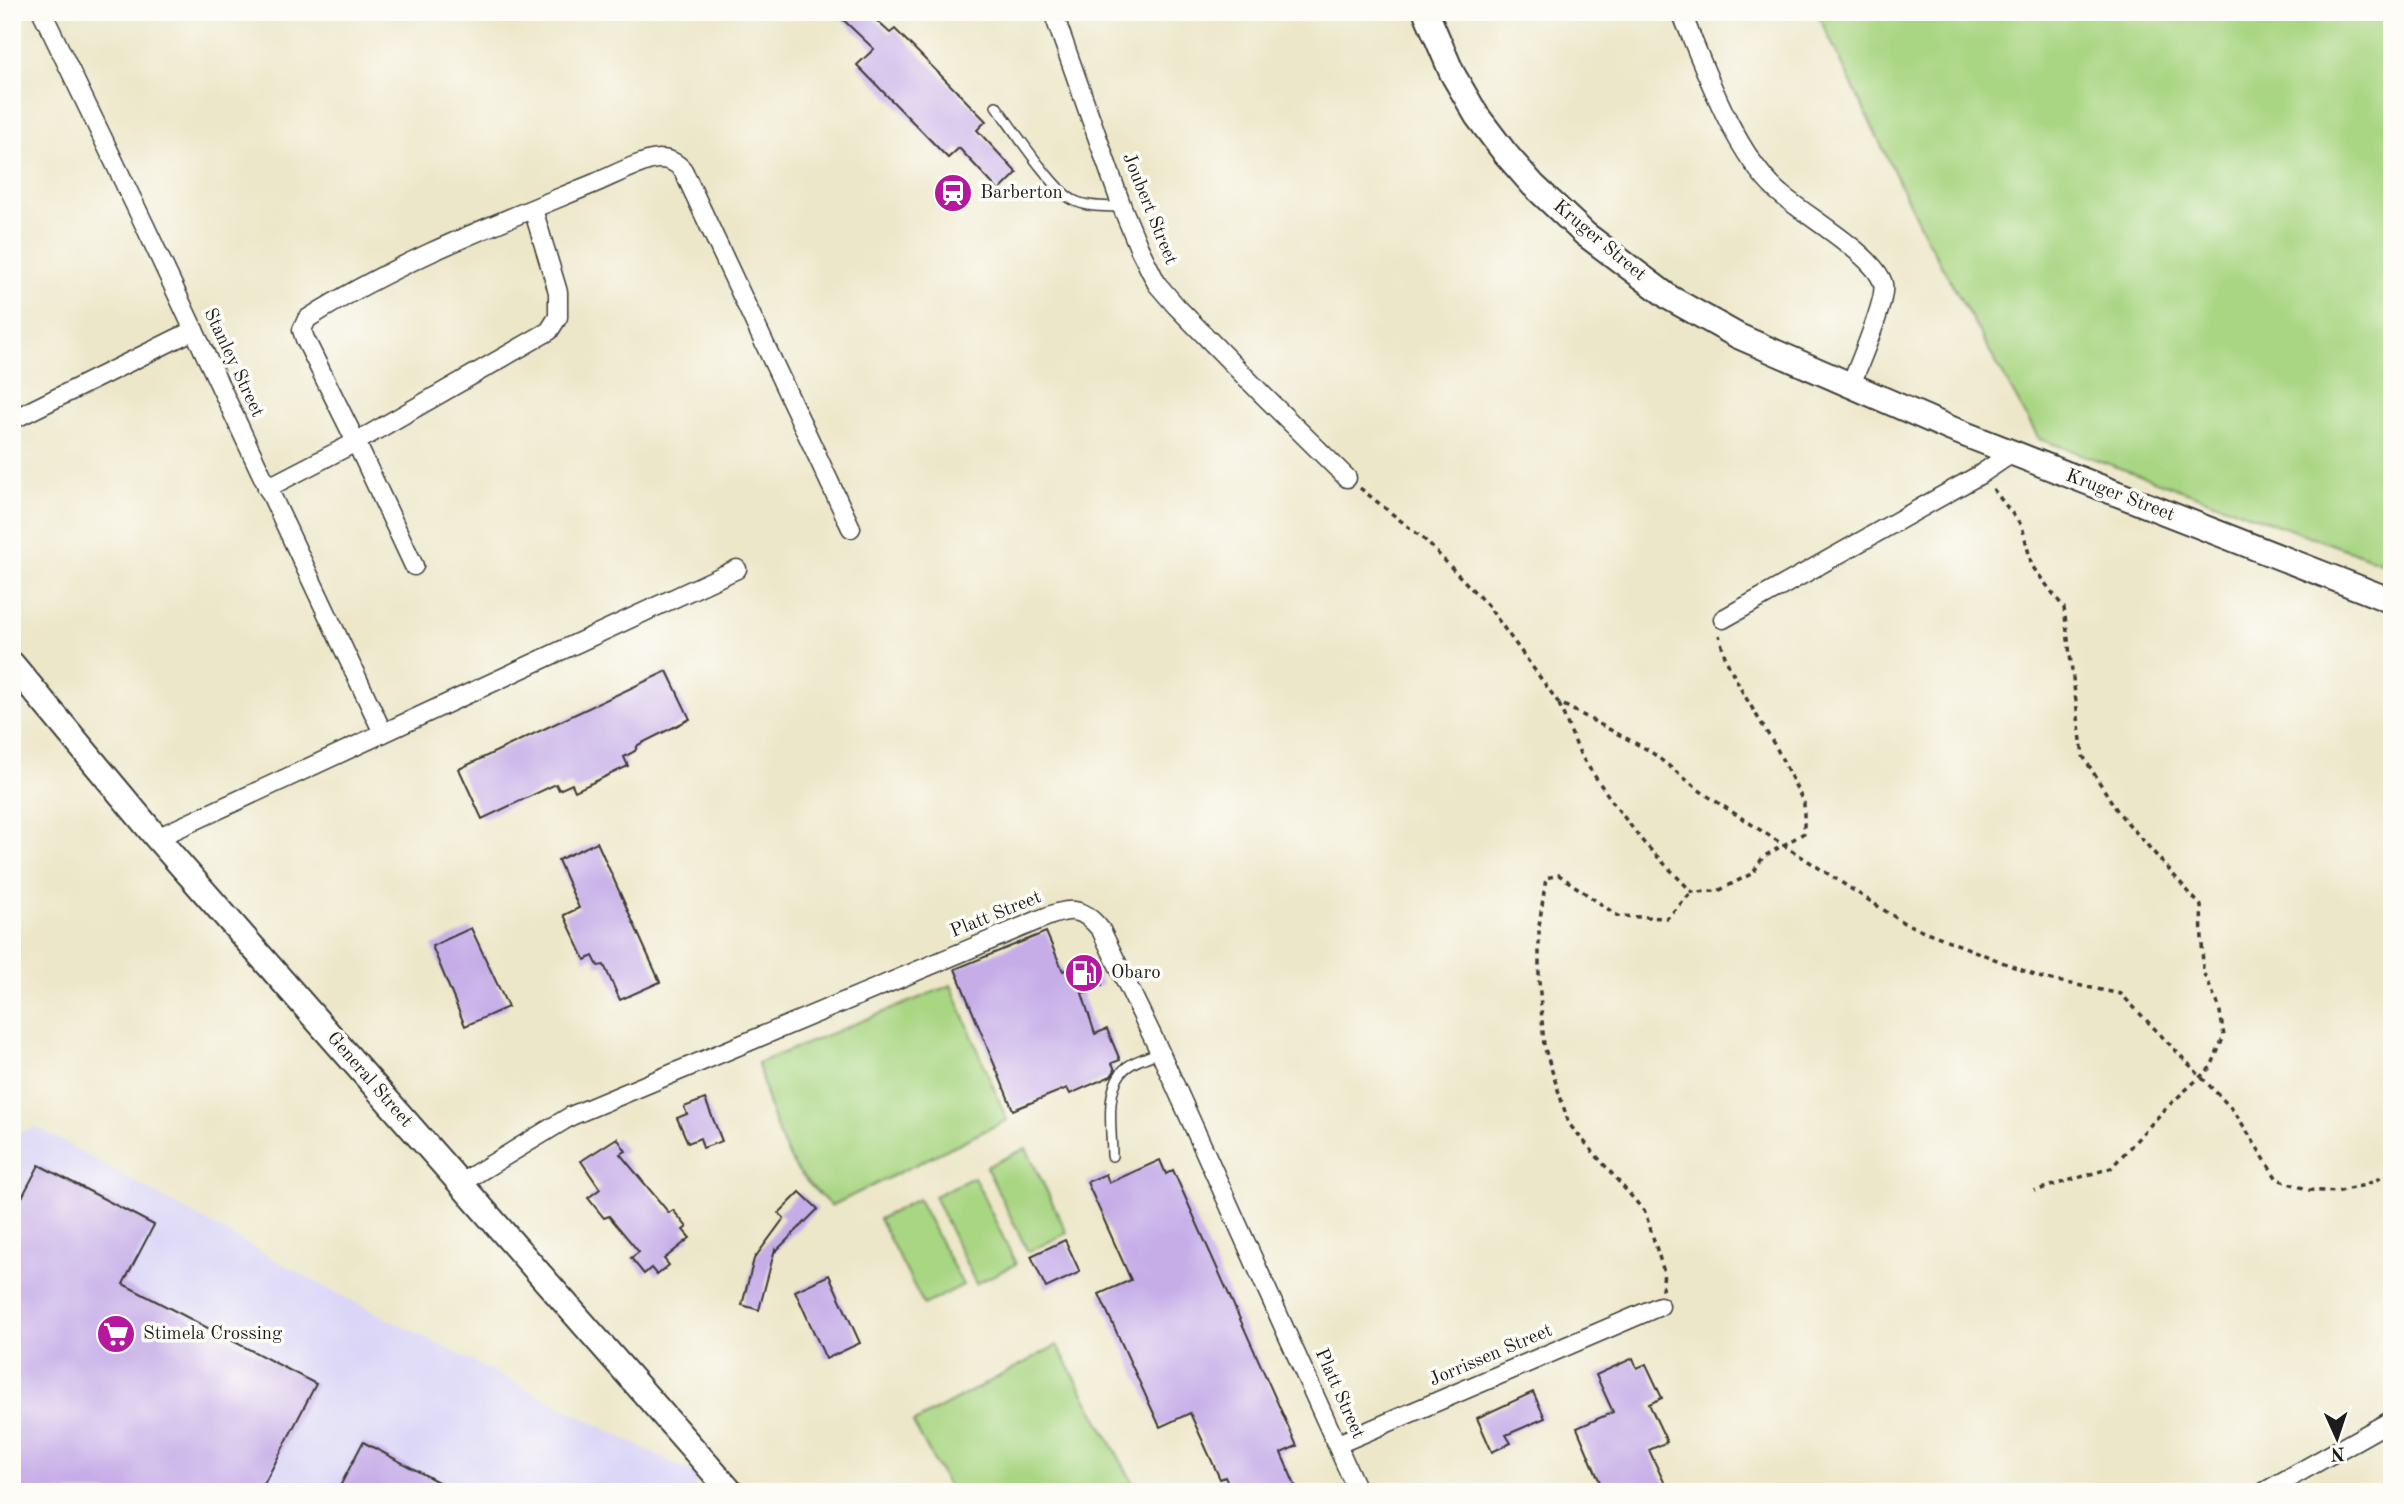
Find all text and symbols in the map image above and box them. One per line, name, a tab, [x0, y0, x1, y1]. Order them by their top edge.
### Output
street label: Joubert Street	[1118, 151, 1180, 267]
station icon: Barberton	[932, 172, 974, 214]
place label: Barberton	[980, 184, 1063, 203]
street label: Kruger Street	[1549, 197, 1649, 285]
street label: Stanley Street	[200, 306, 266, 420]
street label: Kruger Street	[2063, 467, 2177, 525]
street label: Platt Street	[948, 888, 1044, 942]
fuel station icon: Obaro	[1063, 952, 1105, 994]
place label: Obaro	[1111, 964, 1161, 983]
street label: General Street	[323, 1029, 415, 1131]
supermarket icon: Stimela Crossing	[95, 1313, 137, 1355]
street label: Jorrissen Street	[1427, 1322, 1555, 1390]
place label: Stimela Crossing	[143, 1325, 283, 1344]
street label: Platt Street	[1311, 1346, 1367, 1442]
north arrow	[2302, 1402, 2372, 1472]
text: N	[2330, 1443, 2346, 1462]

